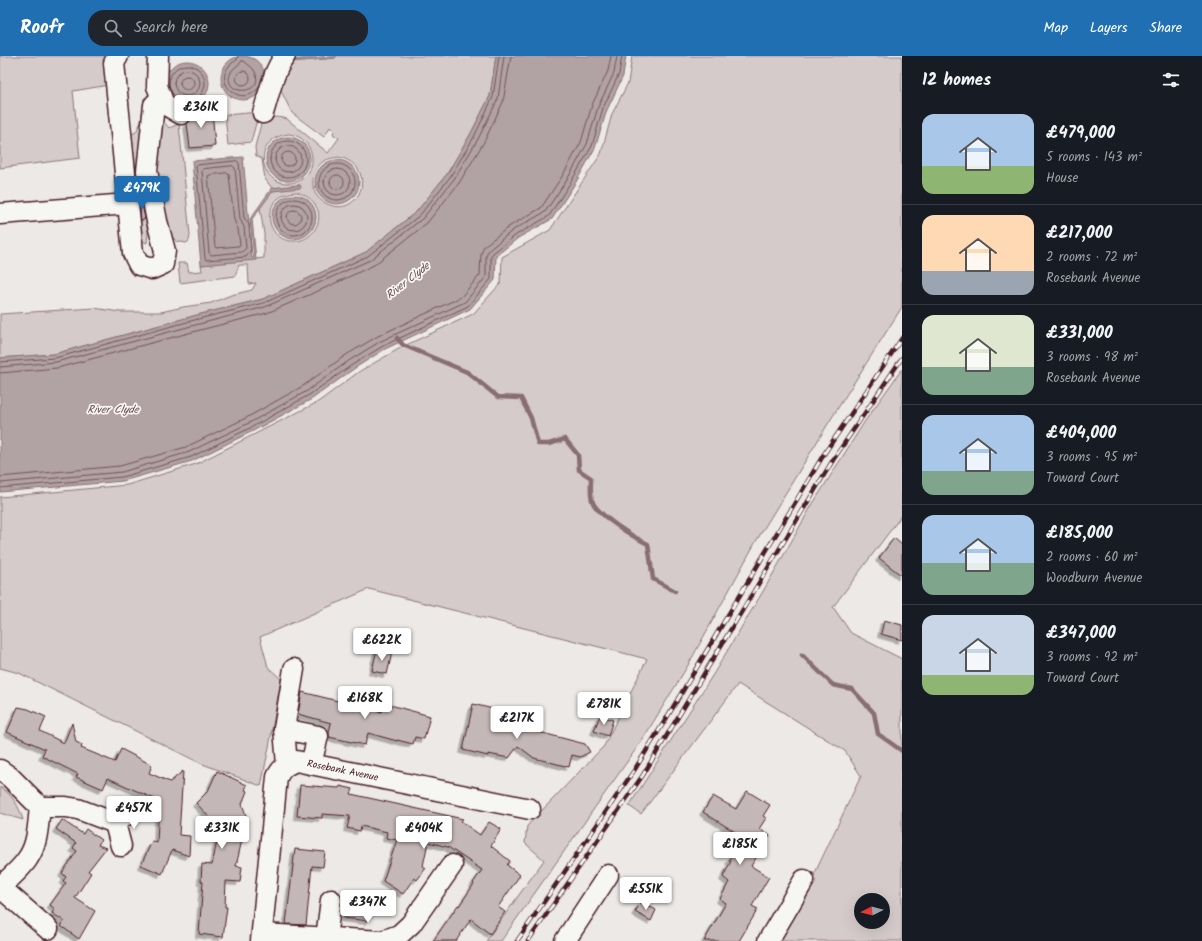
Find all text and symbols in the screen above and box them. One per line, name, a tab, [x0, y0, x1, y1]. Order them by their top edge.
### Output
search box	[88, 10, 368, 46]
text: Roofr	[20, 13, 64, 43]
text: Search here	[134, 16, 208, 40]
icon: search	[102, 17, 124, 39]
text: Map	[1044, 17, 1068, 39]
text: Layers	[1090, 17, 1128, 39]
text: Share	[1150, 17, 1182, 39]
text: 12 homes	[922, 67, 991, 94]
icon: filters	[1160, 69, 1182, 91]
pin: £361K	[173, 95, 229, 129]
text: £361K	[183, 97, 219, 118]
text: £479,000	[1046, 120, 1115, 147]
icon: home	[954, 130, 1002, 178]
text: 5 rooms · 143 m²	[1046, 147, 1142, 168]
text: House	[1046, 168, 1078, 189]
pin: £479K	[114, 176, 170, 210]
text: £479K	[123, 178, 161, 199]
text: £217,000	[1046, 220, 1112, 247]
icon: home	[954, 231, 1002, 279]
text: 2 rooms · 72 m²	[1046, 247, 1137, 268]
water label: River Clyde	[382, 257, 435, 304]
text: Rosebank Avenue	[1046, 268, 1140, 289]
text: £331,000	[1046, 320, 1113, 347]
icon: home	[954, 331, 1002, 379]
text: 3 rooms · 98 m²	[1046, 347, 1138, 368]
text: Rosebank Avenue	[1046, 368, 1140, 389]
water label: River Clyde	[87, 401, 140, 419]
text: £404,000	[1046, 420, 1116, 447]
icon: home	[954, 431, 1002, 479]
text: 3 rooms · 95 m²	[1046, 447, 1137, 468]
text: Toward Court	[1046, 468, 1119, 489]
text: £185,000	[1046, 520, 1113, 547]
icon: home	[954, 531, 1002, 579]
text: 2 rooms · 60 m²	[1046, 547, 1138, 568]
text: Woodburn Avenue	[1046, 568, 1142, 589]
text: £347,000	[1046, 620, 1116, 647]
pin: £622K	[354, 628, 410, 662]
text: £622K	[362, 630, 402, 651]
icon: home	[954, 631, 1002, 679]
text: 3 rooms · 92 m²	[1046, 647, 1138, 668]
text: Toward Court	[1046, 668, 1119, 689]
pin: £168K	[337, 686, 393, 720]
text: £168K	[347, 688, 383, 709]
pin: £781K	[576, 692, 632, 726]
text: £781K	[586, 694, 622, 715]
pin: £217K	[489, 706, 545, 740]
text: £217K	[500, 708, 534, 729]
street label: Rosebank Avenue	[305, 755, 380, 786]
pin: £457K	[106, 796, 162, 830]
text: £457K	[115, 798, 153, 819]
pin: £331K	[194, 816, 250, 850]
pin: £404K	[396, 816, 452, 850]
text: £331K	[204, 818, 240, 839]
text: £404K	[405, 818, 443, 839]
pin: £185K	[712, 832, 768, 866]
text: £185K	[722, 834, 758, 855]
pin: £551K	[618, 877, 674, 911]
text: £551K	[629, 879, 663, 900]
pin: £347K	[340, 890, 396, 924]
text: £347K	[349, 892, 387, 913]
north arrow	[854, 893, 890, 929]
map controls	[854, 893, 890, 929]

